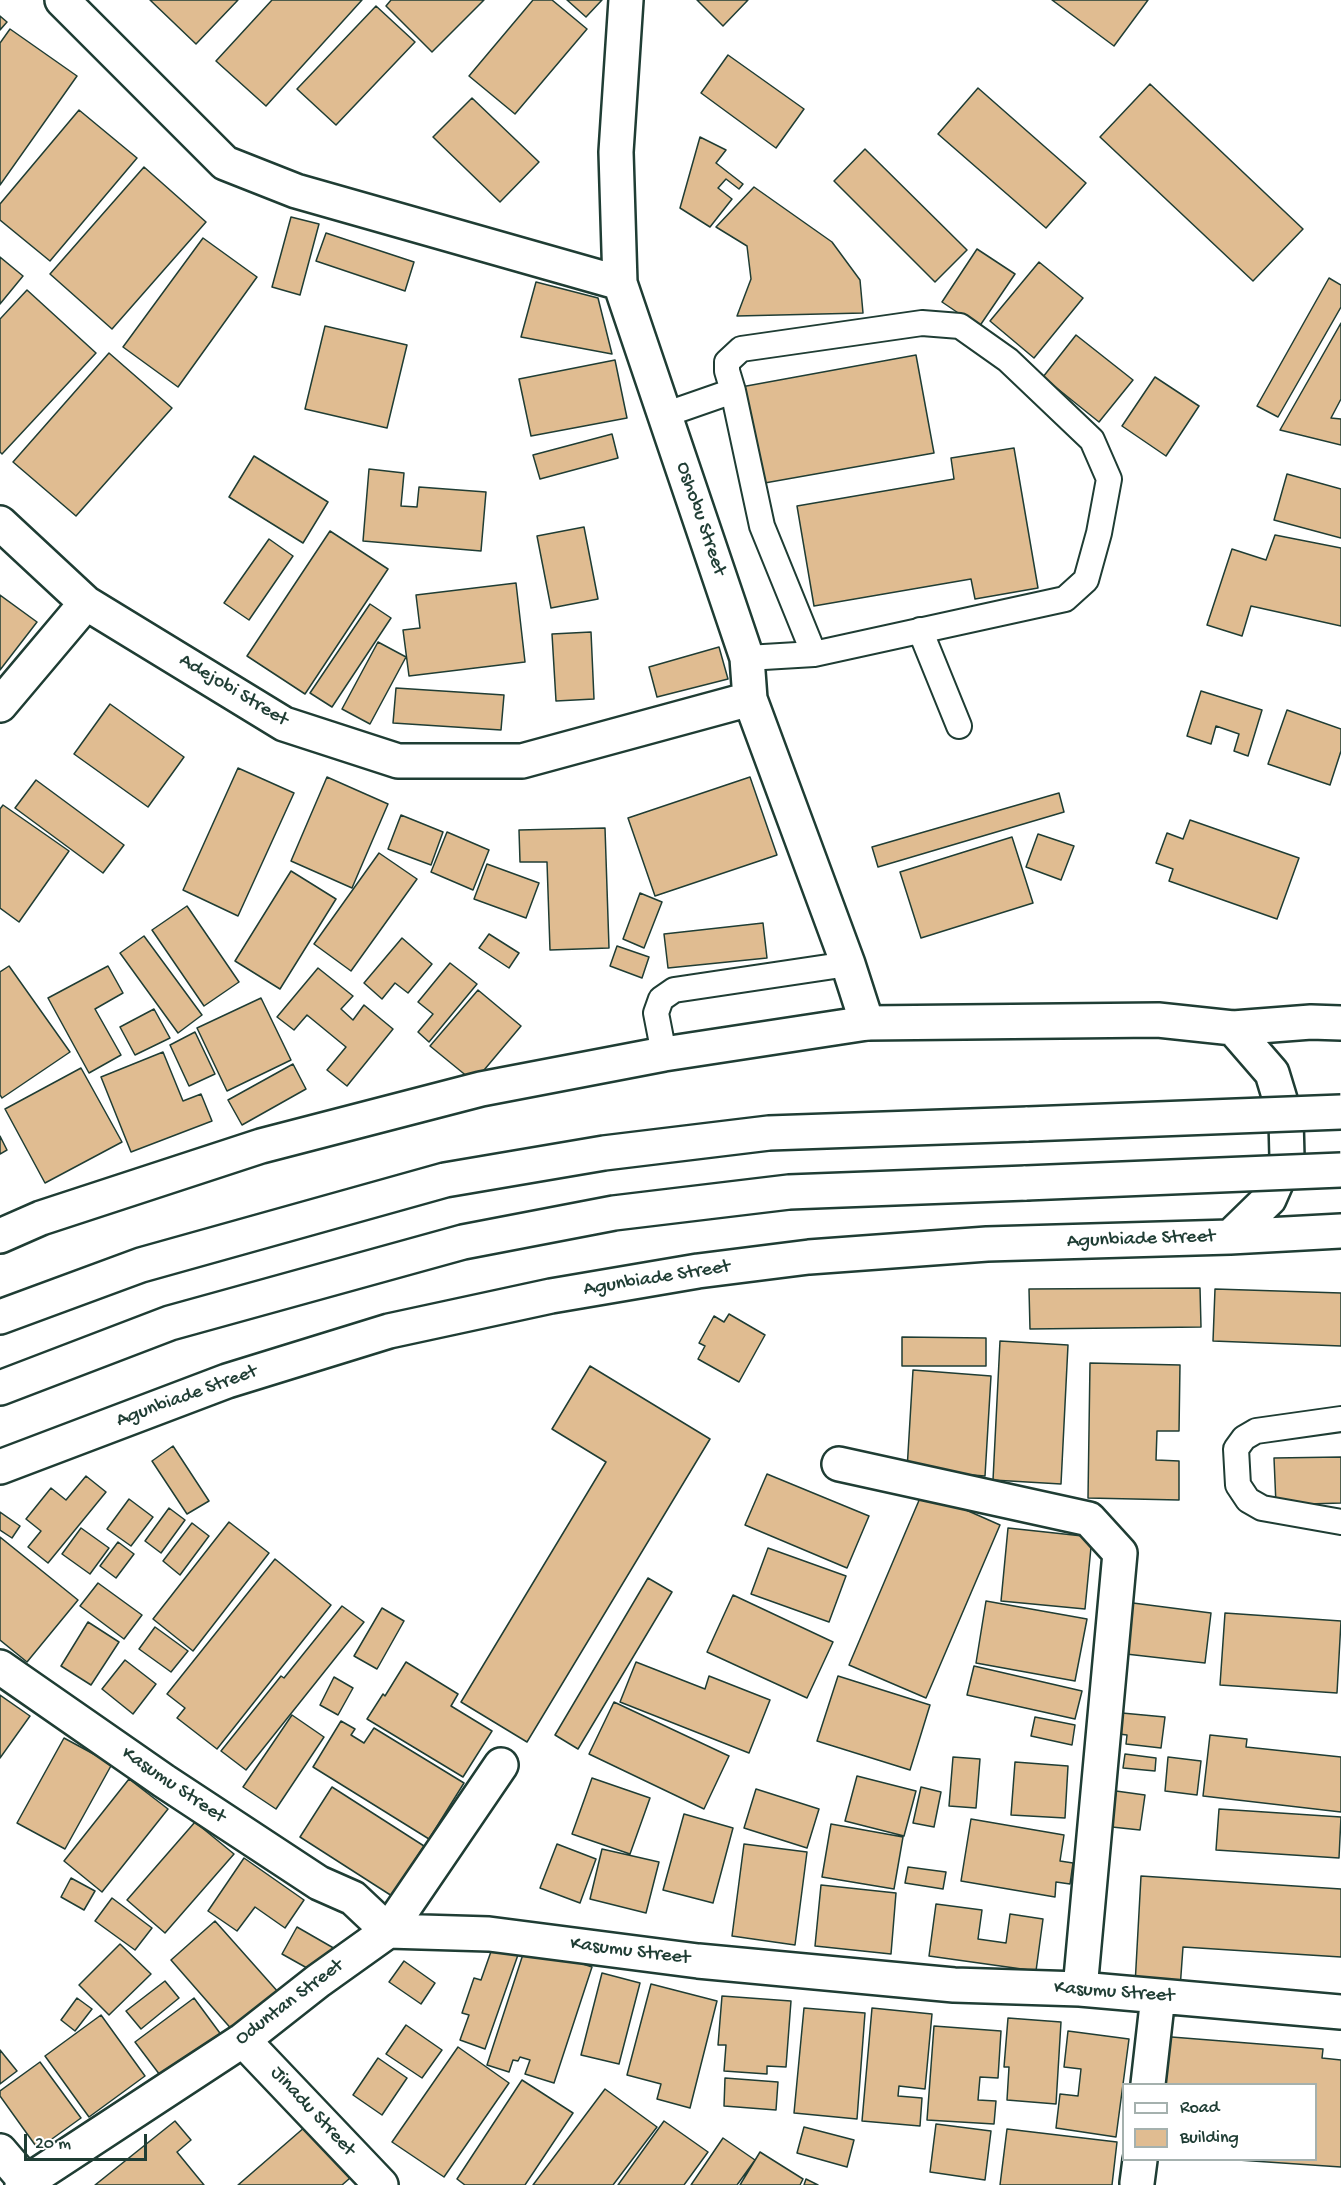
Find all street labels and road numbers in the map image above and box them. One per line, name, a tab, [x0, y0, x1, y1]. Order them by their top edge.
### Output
street label: Oshobu Street	[669, 459, 731, 579]
street label: Adejobi Street	[174, 649, 292, 733]
street label: Agunbiade Street	[1067, 1225, 1215, 1255]
street label: Agunbiade Street	[582, 1256, 732, 1302]
street label: Agunbiade Street	[113, 1360, 261, 1434]
street label: Kasumu Street	[116, 1742, 230, 1830]
street label: Kasumu Street	[569, 1933, 691, 1971]
street label: Oduntan Street	[231, 1954, 349, 2052]
street label: Kasumu Street	[1053, 1977, 1175, 2009]
street label: Jinadu Street	[264, 2062, 360, 2162]

